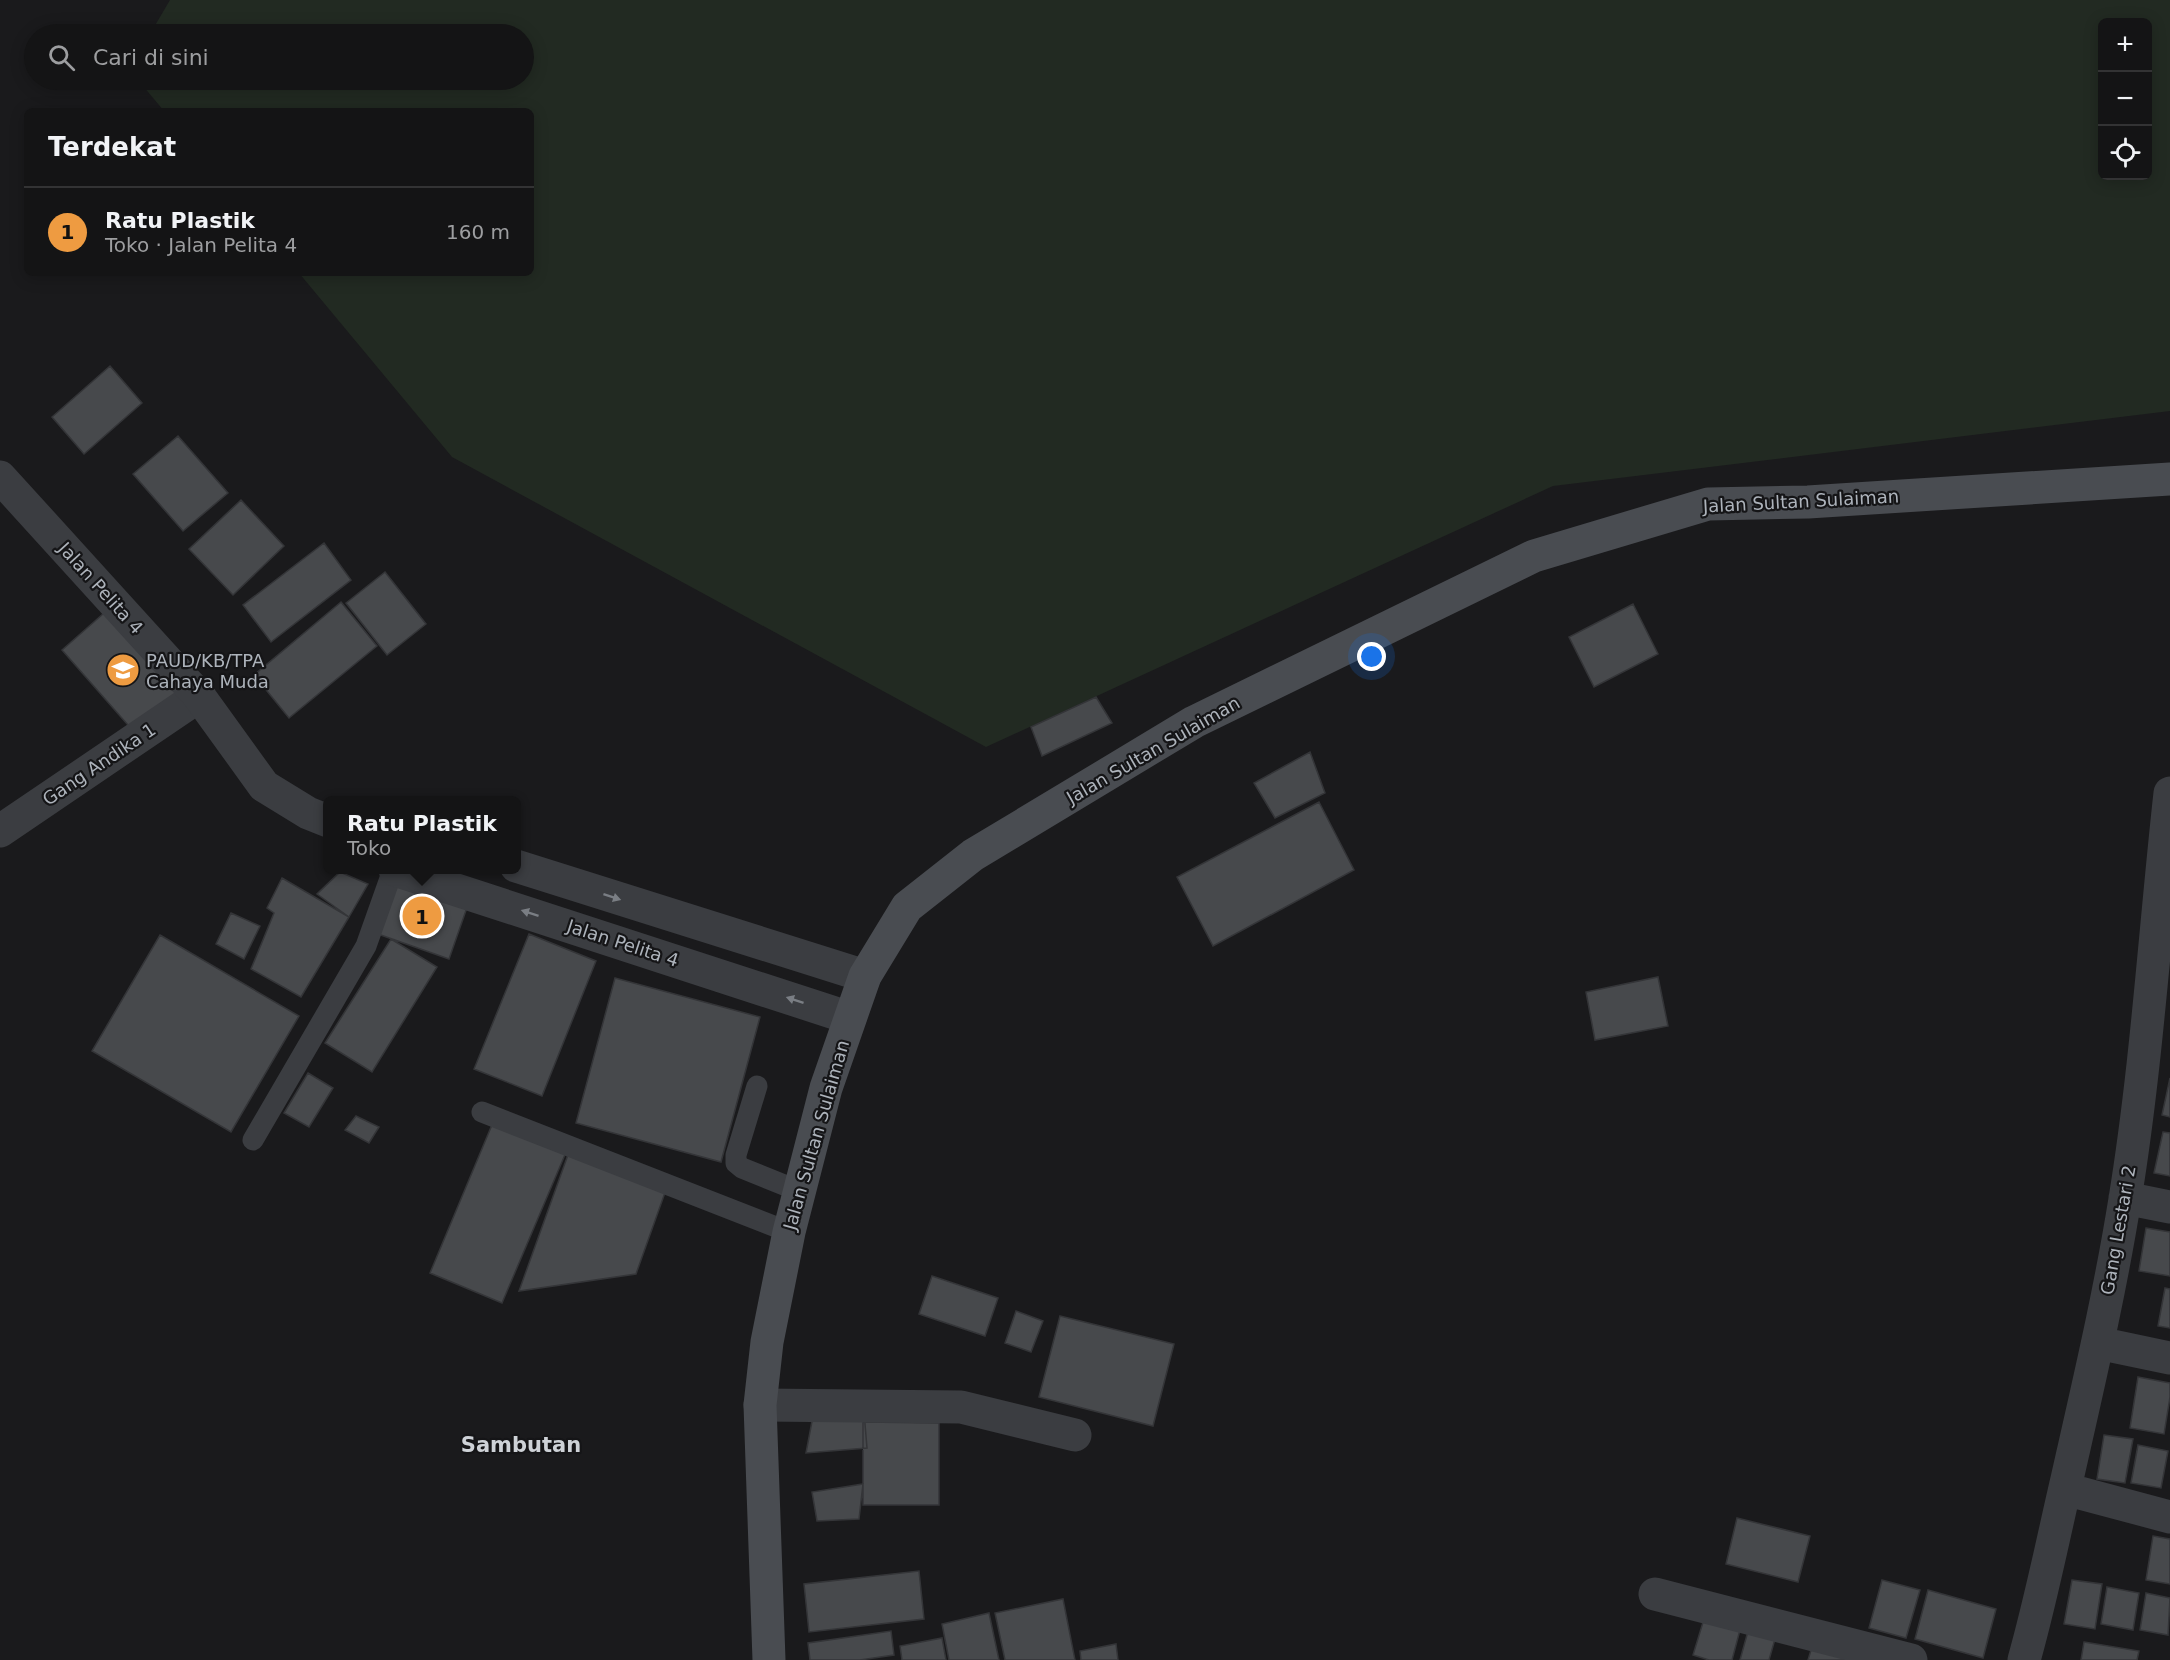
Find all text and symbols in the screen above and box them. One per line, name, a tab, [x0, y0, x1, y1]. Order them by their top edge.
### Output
map controls	[2098, 18, 2152, 180]
button: +	[2098, 18, 2152, 72]
search box	[24, 24, 534, 90]
icon: search	[45, 41, 78, 74]
text: Cari di sini	[93, 45, 209, 70]
button: −	[2098, 72, 2152, 126]
button: locate	[2098, 126, 2152, 180]
text: Terdekat	[48, 132, 176, 162]
text: Ratu Plastik	[105, 208, 255, 233]
text: 1	[61, 220, 74, 244]
text: 160 m	[446, 220, 510, 244]
text: Toko · Jalan Pelita 4	[105, 233, 297, 257]
street label: Jalan Sultan Sulaiman	[1701, 485, 1900, 517]
street label: Jalan Pelita 4	[54, 537, 148, 638]
your location	[1357, 642, 1386, 671]
place label: PAUD/KB/TPA Cahaya Muda	[146, 650, 269, 692]
school or university icon: PAUD/KB/TPA Cahaya Muda	[105, 652, 141, 688]
street label: Jalan Sultan Sulaiman	[1062, 692, 1243, 809]
street label: Gang Andika 1	[38, 718, 160, 810]
popup	[323, 796, 521, 874]
text: Ratu Plastik	[347, 811, 497, 836]
text: Toko	[347, 836, 391, 860]
one-way arrow	[603, 892, 621, 902]
pin: 1	[402, 894, 442, 938]
one-way arrow	[521, 907, 539, 917]
street label: Jalan Pelita 4	[564, 915, 681, 971]
one-way arrow	[786, 994, 804, 1004]
street label: Jalan Sultan Sulaiman	[779, 1038, 853, 1233]
street label: Gang Lestari 2	[2096, 1163, 2140, 1297]
district label: Sambutan	[461, 1433, 581, 1457]

